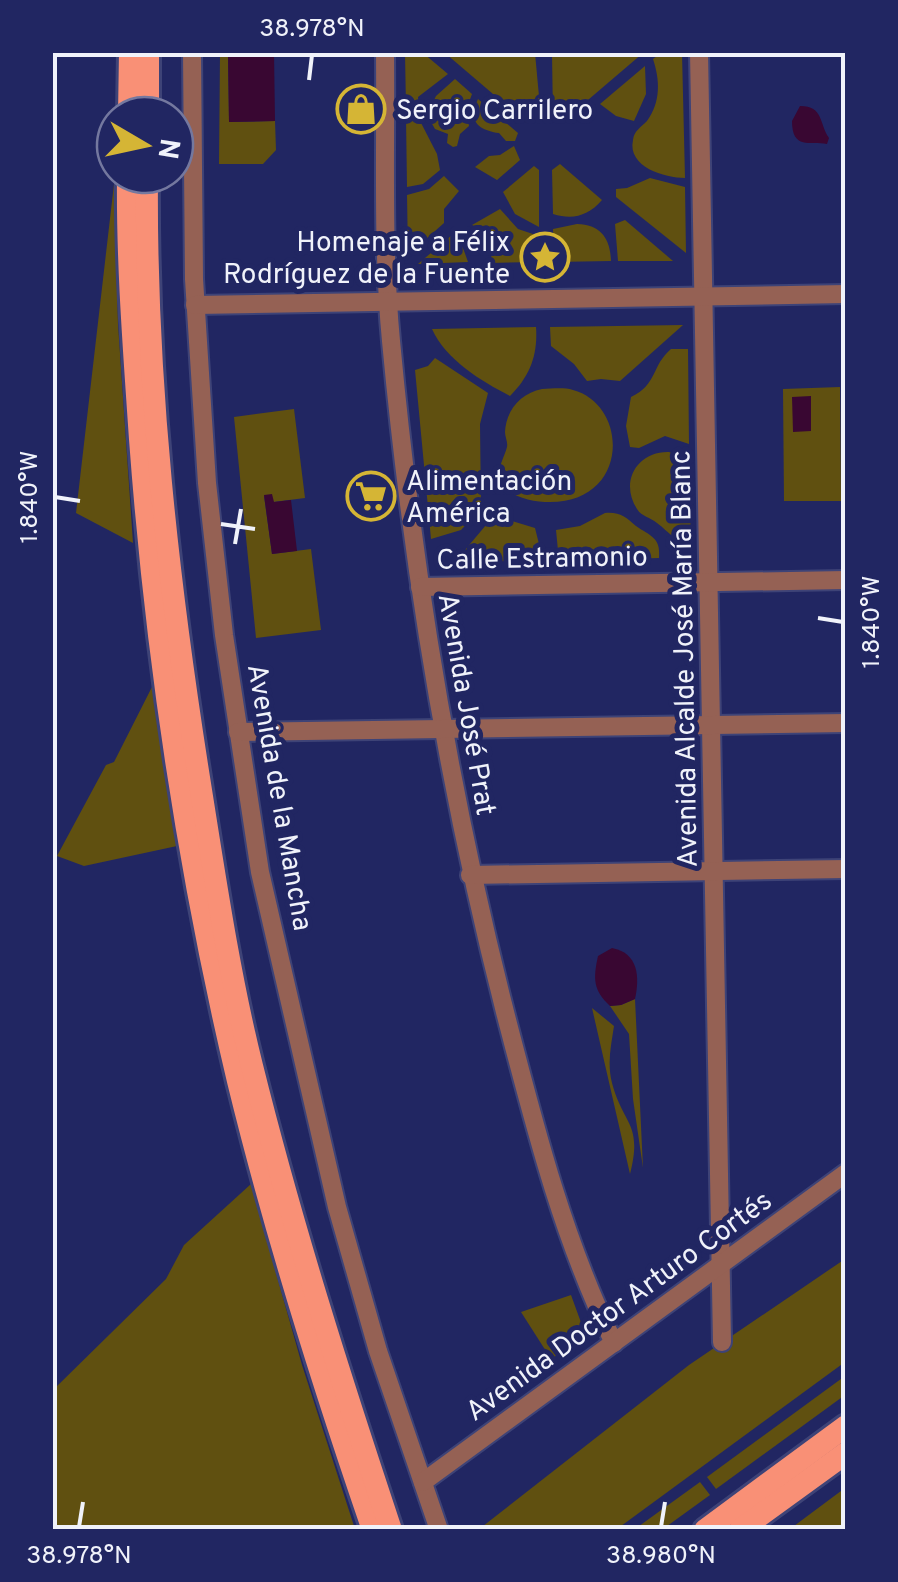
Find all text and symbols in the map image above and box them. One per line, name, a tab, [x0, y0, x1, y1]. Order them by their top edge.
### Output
text: 38.978°N	[259, 14, 365, 46]
shop icon: Sergio Carrilero	[335, 83, 387, 135]
place label: Sergio Carrilero	[396, 94, 593, 130]
north arrow	[95, 95, 195, 195]
text: N	[147, 136, 186, 161]
place label: Homenaje a Félix Rodríguez de la Fuente	[223, 226, 510, 294]
place icon: Homenaje a Félix Rodríguez de la Fuente	[519, 231, 571, 283]
street label: Avenida Alcalde José María Blanc	[664, 450, 708, 868]
text: 1.840°W	[15, 451, 47, 543]
place label: Alimentación América	[406, 465, 572, 533]
supermarket icon: Alimentación América	[345, 470, 397, 522]
street label: Calle Estramonio	[436, 540, 648, 580]
text: 1.840°W	[857, 576, 889, 668]
street label: Avenida José Prat	[428, 591, 502, 818]
street label: Avenida de la Mancha	[237, 661, 319, 934]
street label: Avenida Doctor Arturo Cortés	[460, 1184, 780, 1431]
text: 38.978°N	[26, 1541, 132, 1573]
text: 38.980°N	[606, 1541, 716, 1573]

